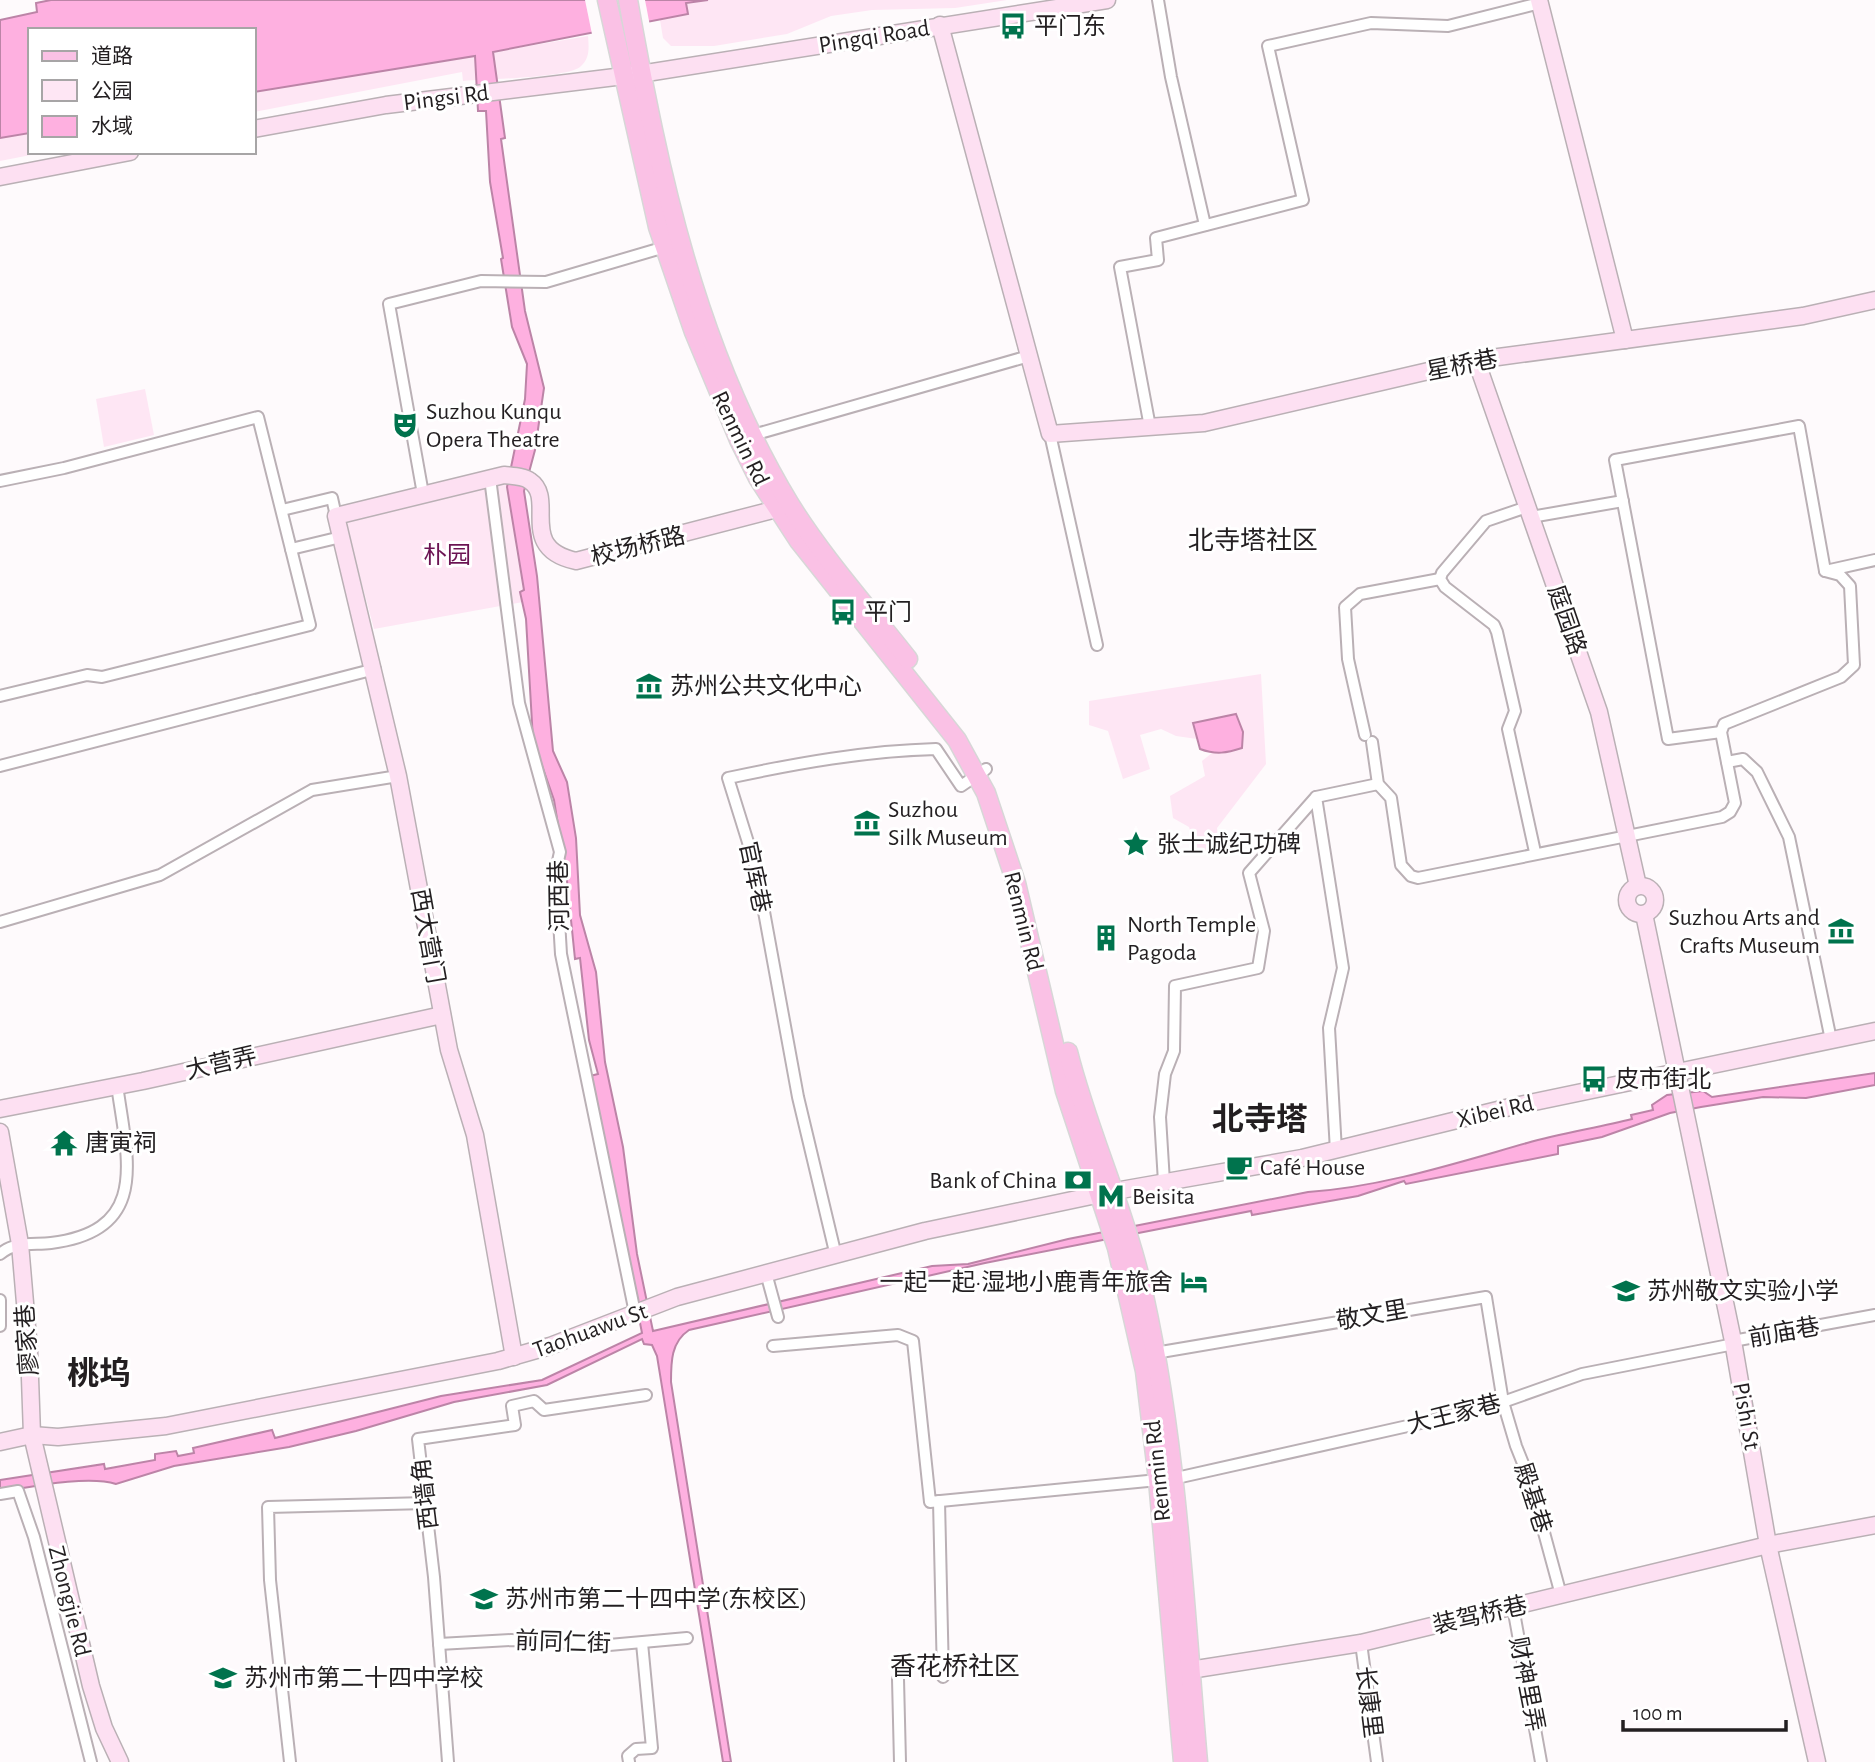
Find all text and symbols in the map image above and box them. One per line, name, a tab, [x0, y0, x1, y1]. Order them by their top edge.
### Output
bus stop icon: 平门东	[998, 11, 1028, 41]
place label: 平门东	[1034, 13, 1106, 39]
street label: Pingqi Road	[817, 16, 931, 58]
legend	[28, 28, 256, 154]
text: 道路	[91, 45, 133, 67]
text: 公园	[91, 80, 133, 102]
street label: Pingsi Rd	[402, 81, 490, 115]
text: 水域	[91, 115, 133, 137]
street label: 星桥巷	[1424, 345, 1500, 385]
street label: Renmin Rd	[707, 387, 773, 489]
place label: Suzhou Kunqu Opera Theatre	[426, 400, 562, 452]
theatre icon: Suzhou Kunqu Opera Theatre	[390, 410, 420, 440]
street label: 校场桥路	[588, 522, 688, 570]
district label: 北寺塔社区	[1188, 526, 1318, 554]
park label: 朴园	[423, 542, 471, 568]
street label: 庭园路	[1543, 582, 1591, 658]
bus stop icon: 平门	[828, 597, 858, 627]
place label: 平门	[864, 600, 912, 625]
museum icon: 苏州公共文化中心	[634, 671, 664, 701]
place label: 苏州公共文化中心	[670, 673, 862, 699]
place label: Suzhou Silk Museum	[888, 798, 1008, 850]
museum icon: Suzhou Silk Museum	[852, 808, 882, 838]
place icon: 张士诚纪功碑	[1121, 829, 1151, 859]
place label: 张士诚纪功碑	[1157, 831, 1301, 857]
street label: 官库巷	[735, 839, 775, 915]
street label: 河西巷	[545, 860, 573, 932]
street label: Renmin Rd	[999, 869, 1047, 974]
street label: 西大营门	[407, 886, 449, 986]
place label: Suzhou Arts and Crafts Museum	[1669, 906, 1820, 958]
place label: North Temple Pagoda	[1127, 913, 1256, 965]
museum icon: Suzhou Arts and Crafts Museum	[1826, 916, 1856, 946]
building icon: North Temple Pagoda	[1091, 923, 1121, 953]
street label: 大营弄	[183, 1042, 259, 1084]
bus stop icon: 皮市街北	[1579, 1064, 1609, 1094]
place label: 皮市街北	[1615, 1066, 1711, 1092]
street label: Xibei Rd	[1454, 1091, 1536, 1132]
district label: 北寺塔	[1212, 1102, 1308, 1136]
temple icon: 唐寅祠	[49, 1128, 79, 1158]
place label: 唐寅祠	[85, 1130, 157, 1156]
cafe icon: Café House	[1224, 1152, 1254, 1182]
place label: Café House	[1260, 1156, 1365, 1180]
bank icon: Bank of China	[1063, 1165, 1093, 1195]
place label: Bank of China	[929, 1169, 1057, 1193]
metro station icon: Beisita	[1096, 1181, 1126, 1211]
place label: Beisita	[1132, 1185, 1195, 1209]
hotel icon: 一起一起·湿地小鹿青年旅舍	[1179, 1267, 1209, 1297]
place label: 一起一起·湿地小鹿青年旅舍	[880, 1269, 1173, 1295]
school or university icon: 苏州敬文实验小学	[1611, 1276, 1641, 1306]
place label: 苏州敬文实验小学	[1647, 1278, 1839, 1304]
street label: 敬文里	[1334, 1296, 1410, 1334]
street label: Taohuawu St	[530, 1299, 651, 1363]
street label: 廖家巷	[12, 1303, 42, 1377]
street label: 前庙巷	[1746, 1313, 1822, 1351]
district label: 桃坞	[67, 1356, 131, 1390]
street label: Pishi St	[1728, 1380, 1764, 1452]
street label: 大王家巷	[1404, 1390, 1504, 1438]
street label: Renmin Rd	[1141, 1419, 1175, 1523]
street label: 西墙角	[408, 1457, 442, 1531]
street label: 殿基巷	[1510, 1460, 1556, 1536]
street label: Zhongjie Rd	[44, 1543, 94, 1659]
school or university icon: 苏州市第二十四中学(东校区)	[469, 1584, 499, 1614]
place label: 苏州市第二十四中学(东校区)	[505, 1586, 807, 1612]
street label: 装驾桥巷	[1430, 1592, 1530, 1638]
street label: 前同仁街	[515, 1627, 611, 1657]
street label: 财神里弄	[1505, 1634, 1549, 1734]
district label: 香花桥社区	[890, 1652, 1020, 1680]
school or university icon: 苏州市第二十四中学校	[208, 1663, 238, 1693]
place label: 苏州市第二十四中学校	[244, 1665, 484, 1691]
street label: 长康里	[1352, 1665, 1386, 1739]
scale bar	[1623, 1688, 1786, 1732]
text: 100 m	[1633, 1703, 1683, 1724]

